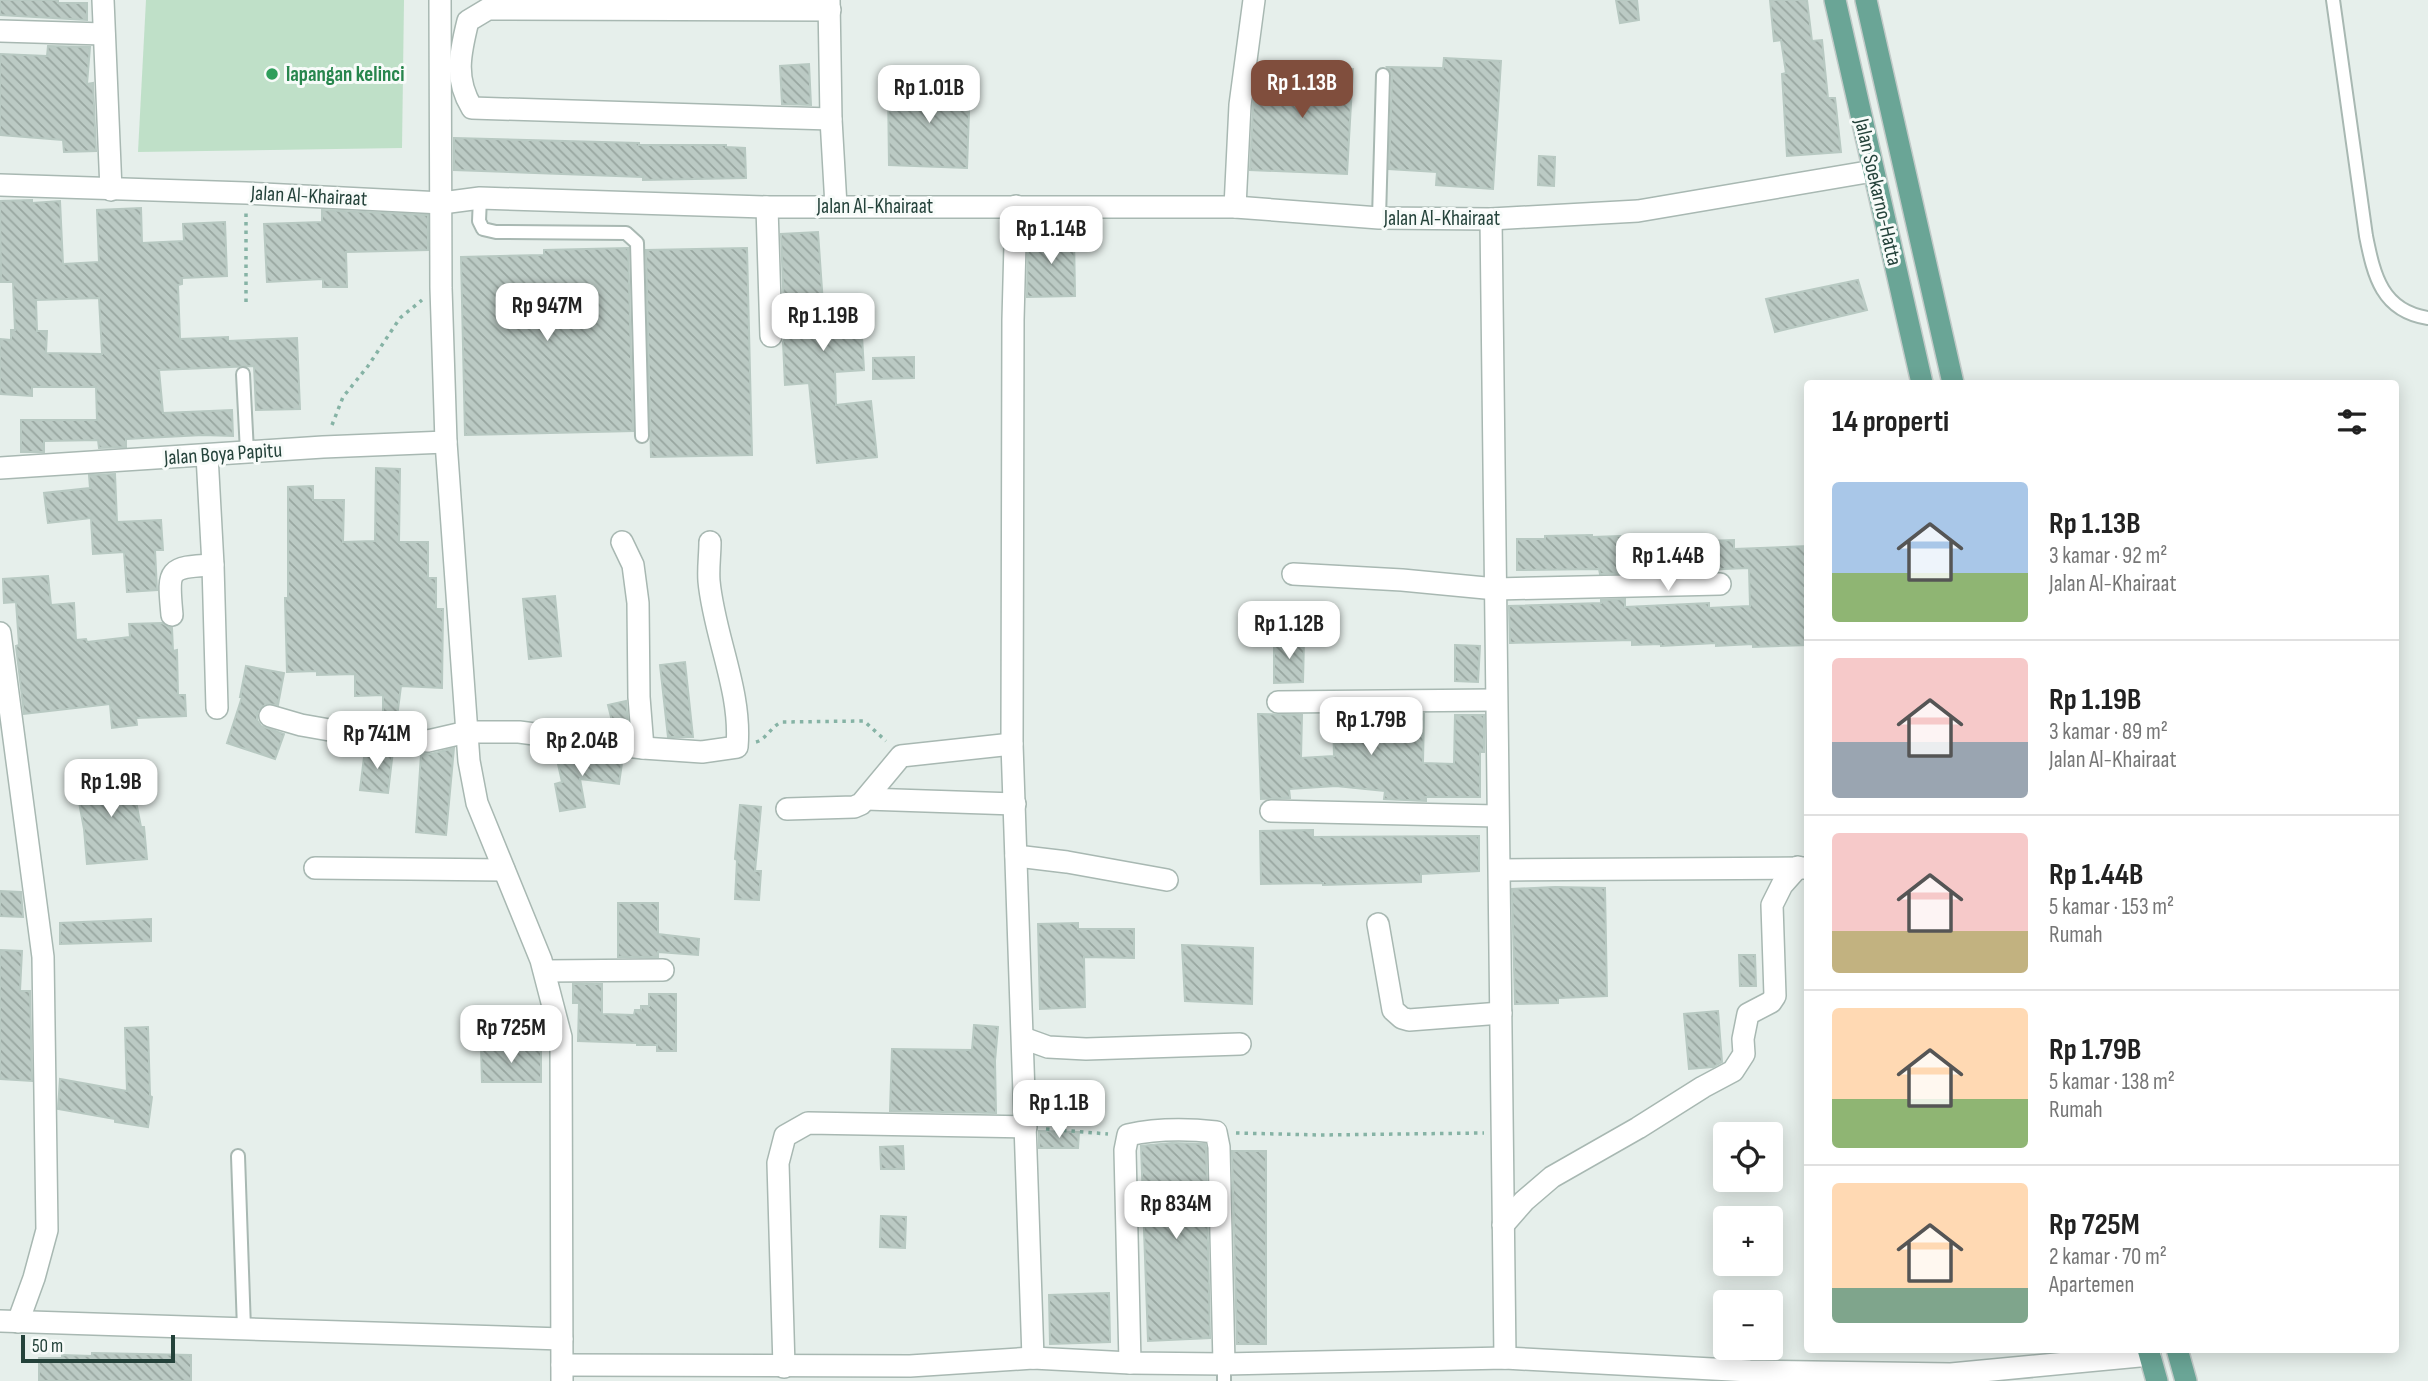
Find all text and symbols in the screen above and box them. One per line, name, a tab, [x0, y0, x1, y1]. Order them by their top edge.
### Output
pin: Rp 1.13B	[1230, 60, 1374, 120]
place label: lapangan kelinci	[286, 62, 404, 87]
marker: lapangan kelinci	[264, 66, 280, 82]
pin: Rp 1.01B	[857, 66, 1001, 125]
text: Rp 1.13B	[1267, 69, 1337, 97]
text: Rp 1.01B	[894, 74, 964, 102]
street label: Jalan Soekarno-Hatta	[1849, 115, 1907, 268]
street label: Jalan Al-Khairaat	[249, 180, 368, 212]
street label: Jalan Al-Khairaat	[816, 194, 933, 219]
pin: Rp 1.14B	[979, 206, 1123, 266]
street label: Jalan Al-Khairaat	[1383, 206, 1500, 231]
text: Rp 1.14B	[1016, 215, 1086, 243]
pin: Rp 947M	[482, 284, 612, 343]
text: Rp 947M	[512, 292, 582, 320]
pin: Rp 1.19B	[751, 294, 895, 353]
text: Rp 1.19B	[788, 302, 858, 330]
icon: filters	[2333, 403, 2371, 441]
text: 14 properti	[1832, 404, 1949, 440]
street label: Jalan Boya Papitu	[162, 437, 283, 471]
text: Rp 1.13B	[2049, 506, 2140, 542]
icon: home	[1888, 510, 1972, 594]
pin: Rp 1.44B	[1596, 534, 1740, 593]
text: Rp 1.44B	[1632, 542, 1704, 570]
text: 3 kamar · 92 m²	[2049, 542, 2167, 570]
text: Jalan Al-Khairaat	[2049, 570, 2177, 598]
pin: Rp 1.12B	[1217, 602, 1361, 661]
text: Rp 1.12B	[1254, 610, 1324, 638]
text: Rp 1.19B	[2049, 682, 2141, 718]
icon: home	[1888, 686, 1972, 770]
pin: Rp 1.79B	[1299, 698, 1443, 757]
text: Rp 1.79B	[1336, 706, 1406, 734]
pin: Rp 741M	[312, 712, 442, 771]
pin: Rp 2.04B	[510, 718, 654, 778]
text: 3 kamar · 89 m²	[2049, 718, 2168, 746]
text: Rp 741M	[343, 720, 411, 748]
text: Rp 2.04B	[546, 727, 618, 755]
text: Jalan Al-Khairaat	[2049, 746, 2177, 774]
pin: Rp 1.9B	[46, 760, 176, 819]
text: Rp 1.9B	[80, 768, 142, 796]
text: Rp 1.44B	[2049, 857, 2143, 893]
icon: home	[1888, 861, 1972, 945]
text: 5 kamar · 153 m²	[2049, 893, 2174, 921]
text: Rumah	[2049, 921, 2103, 949]
pin: Rp 725M	[446, 1006, 576, 1065]
text: Rp 725M	[476, 1014, 546, 1042]
text: Rp 1.79B	[2049, 1032, 2141, 1068]
icon: home	[1888, 1036, 1972, 1120]
text: 5 kamar · 138 m²	[2049, 1068, 2175, 1096]
pin: Rp 1.1B	[994, 1080, 1124, 1140]
text: Rp 1.1B	[1029, 1089, 1089, 1117]
text: Rumah	[2049, 1096, 2103, 1124]
map controls	[1713, 1122, 1783, 1360]
button: locate	[1713, 1122, 1783, 1192]
pin: Rp 834M	[1111, 1182, 1241, 1241]
text: Rp 834M	[1140, 1190, 1212, 1218]
button: +	[1713, 1206, 1783, 1276]
text: Rp 725M	[2049, 1207, 2140, 1243]
icon: home	[1888, 1211, 1972, 1295]
text: 2 kamar · 70 m²	[2049, 1243, 2167, 1271]
text: Apartemen	[2049, 1271, 2134, 1299]
button: −	[1713, 1290, 1783, 1360]
scale bar	[21, 1332, 175, 1364]
text: 50 m	[32, 1335, 63, 1358]

